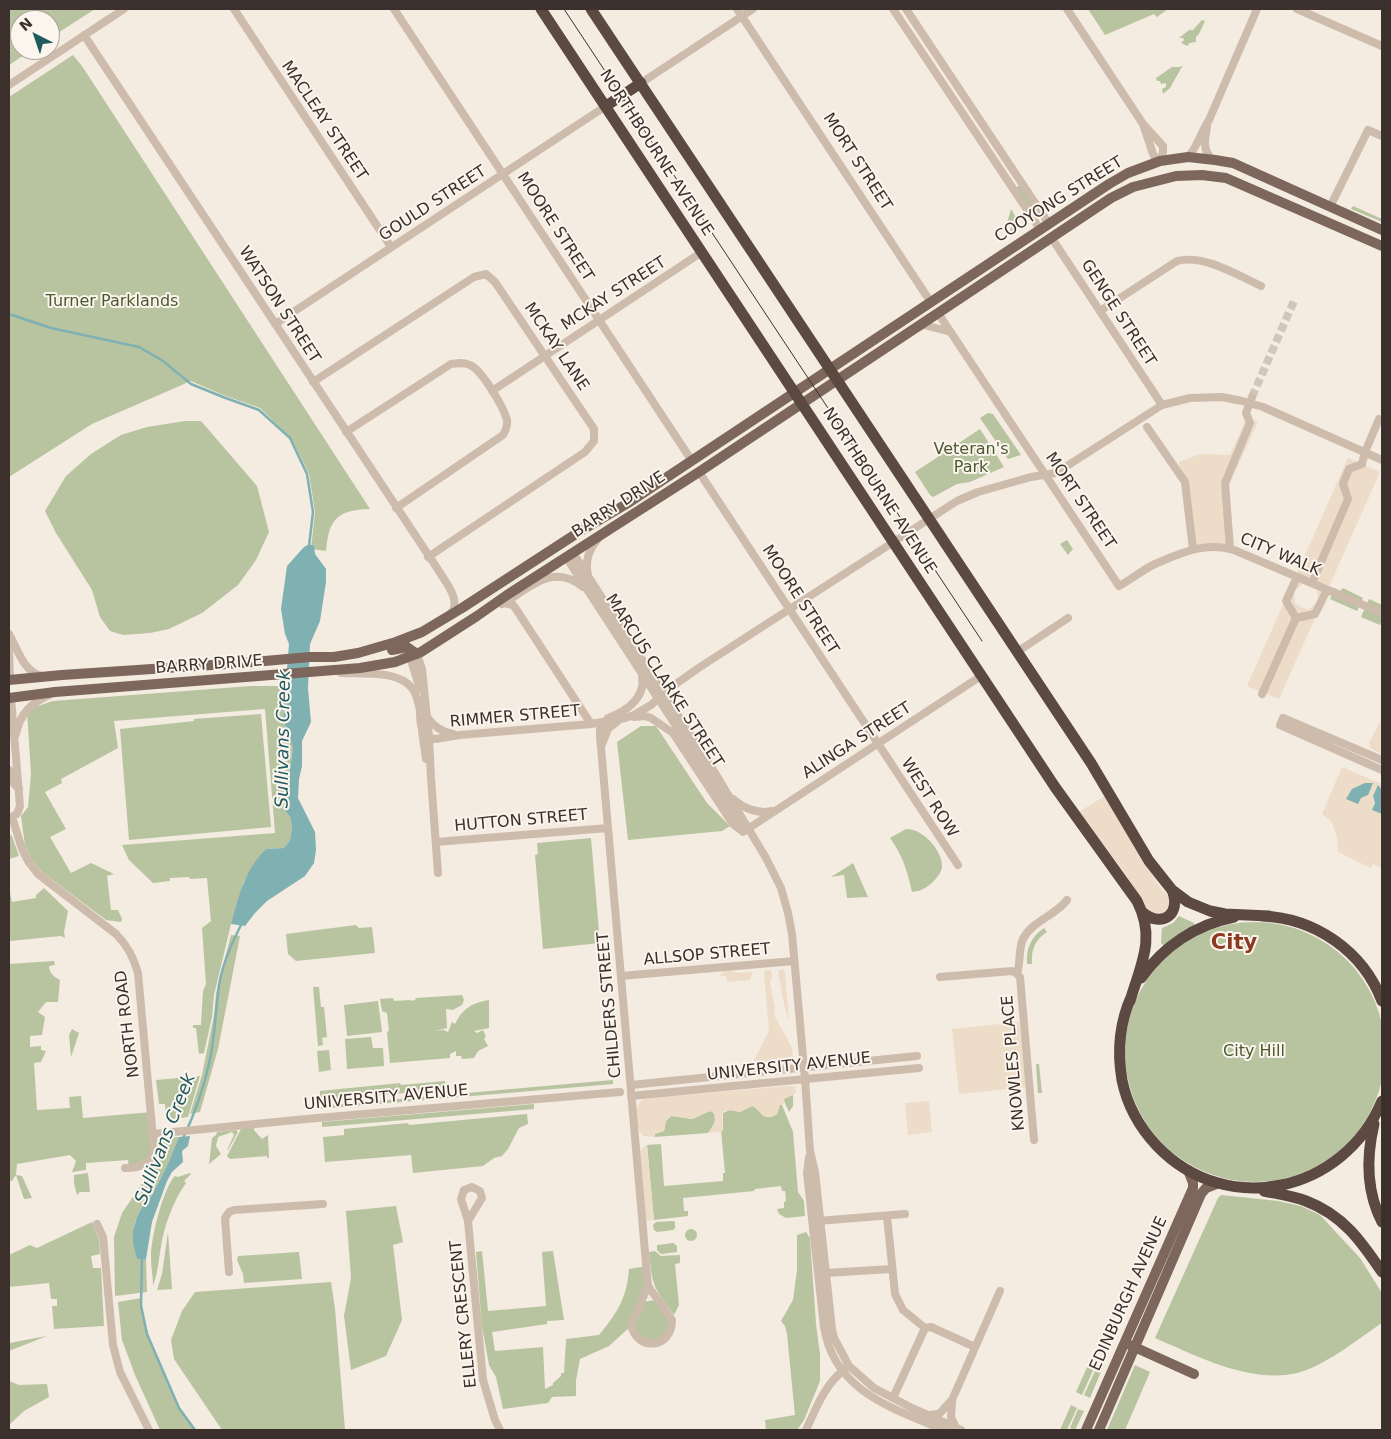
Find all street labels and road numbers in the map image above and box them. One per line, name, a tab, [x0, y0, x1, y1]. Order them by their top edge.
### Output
street label: MACLEAY STREET	[277, 57, 371, 185]
street label: NORTHBOURNE AVENUE	[595, 66, 717, 240]
street label: MORT STREET	[818, 110, 896, 214]
street label: COOYONG STREET	[991, 153, 1127, 247]
street label: GOULD STREET	[376, 162, 490, 246]
street label: MOORE STREET	[513, 169, 597, 285]
street label: WATSON STREET	[234, 243, 324, 367]
street label: MCKAY STREET	[558, 253, 670, 335]
street label: GENGE STREET	[1076, 256, 1160, 370]
street label: MCKAY LANE	[520, 299, 592, 395]
street label: NORTHBOURNE AVENUE	[818, 404, 940, 578]
street label: MORT STREET	[1041, 449, 1119, 553]
street label: BARRY DRIVE	[569, 468, 669, 542]
street label: CITY WALK	[1237, 529, 1323, 581]
street label: MOORE STREET	[758, 542, 842, 658]
street label: MARCUS CLARKE STREET	[601, 591, 727, 771]
street label: BARRY DRIVE	[155, 652, 263, 678]
street label: ALINGA STREET	[799, 699, 915, 783]
street label: RIMMER STREET	[449, 702, 581, 732]
street label: WEST ROW	[896, 755, 962, 841]
street label: HUTTON STREET	[454, 806, 588, 836]
street label: CHILDERS STREET	[594, 931, 626, 1079]
street label: ALLSOP STREET	[643, 940, 771, 970]
street label: NORTH ROAD	[112, 969, 144, 1079]
street label: KNOWLES PLACE	[999, 994, 1029, 1132]
street label: UNIVERSITY AVENUE	[706, 1049, 872, 1085]
street label: UNIVERSITY AVENUE	[303, 1081, 469, 1115]
street label: EDINBURGH AVENUE	[1086, 1214, 1172, 1374]
street label: ELLERY CRESCENT	[447, 1239, 481, 1389]

